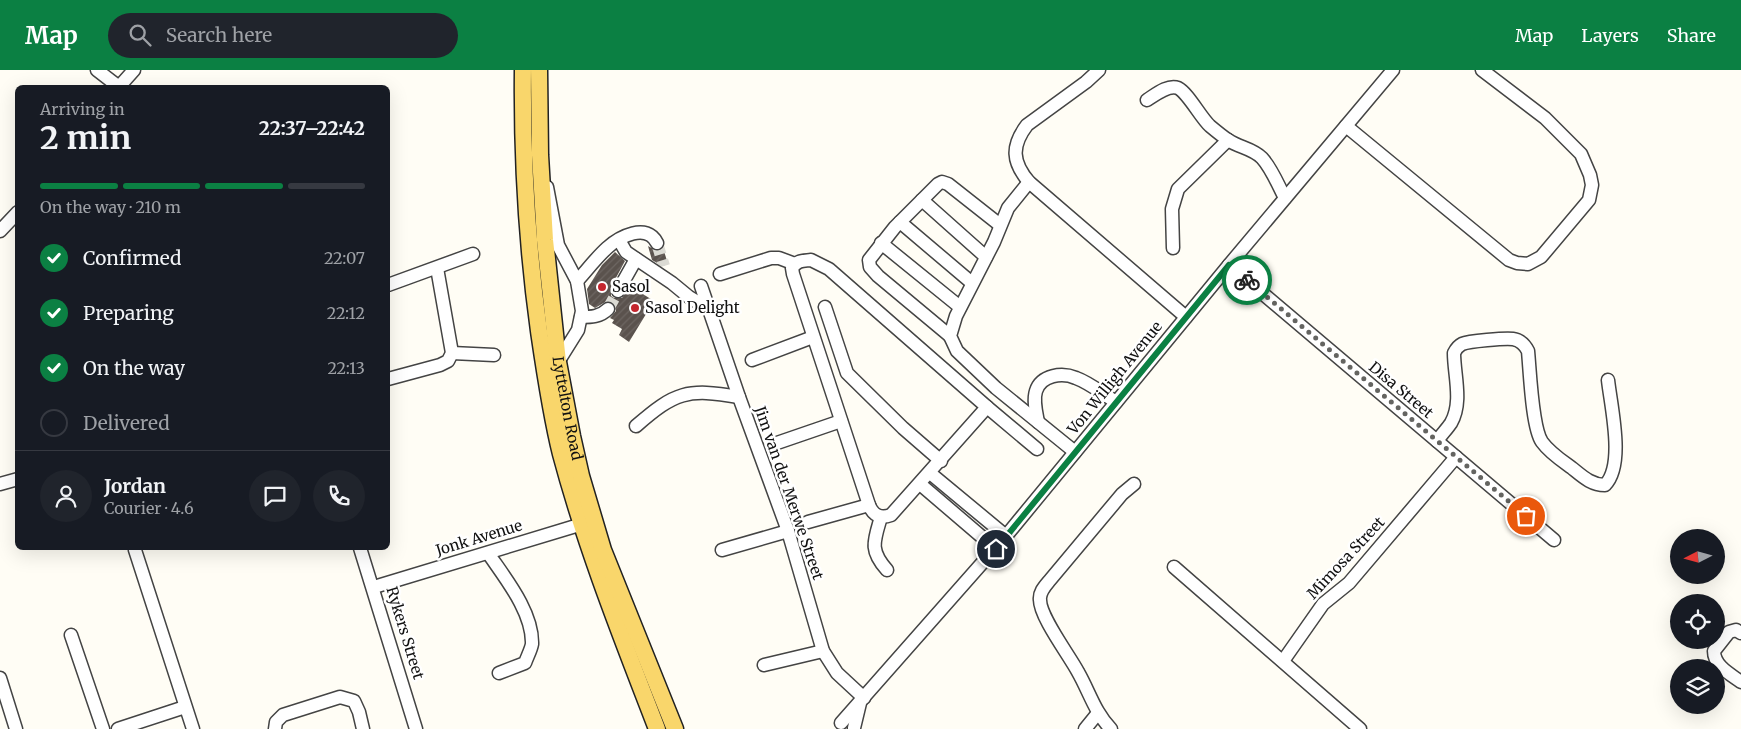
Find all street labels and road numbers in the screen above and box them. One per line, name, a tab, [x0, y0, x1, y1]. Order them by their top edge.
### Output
street label: Von Willigh Avenue	[1063, 317, 1166, 439]
street label: Lyttelton Road	[548, 355, 587, 462]
street label: Disa Street	[1365, 357, 1438, 422]
street label: Jim van der Merwe Street	[750, 403, 828, 582]
street label: Mimosa Street	[1303, 513, 1389, 603]
street label: Jonk Avenue	[432, 515, 525, 560]
street label: Rykers Street	[382, 584, 429, 682]

